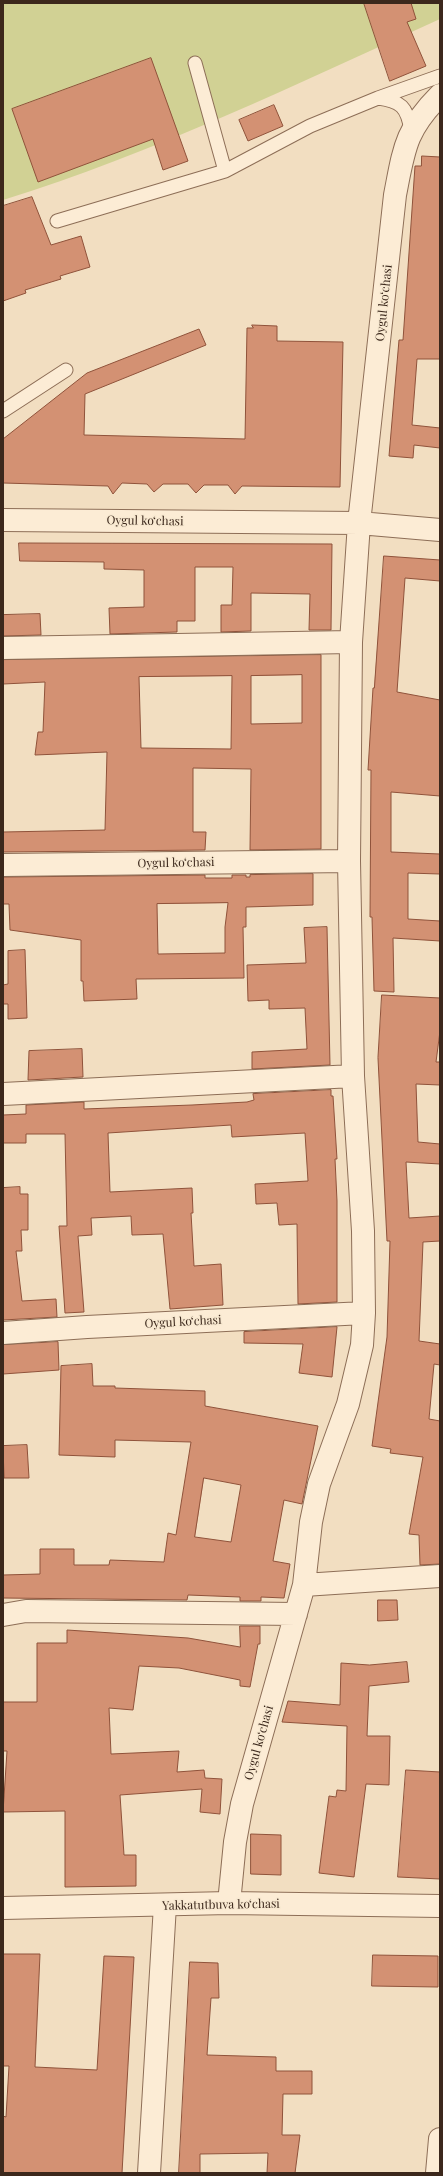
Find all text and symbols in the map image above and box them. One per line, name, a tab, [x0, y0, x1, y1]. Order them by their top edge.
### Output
street label: Oygul koʻchasi	[373, 264, 395, 342]
street label: Oygul koʻchasi	[106, 513, 184, 529]
street label: Oygul koʻchasi	[137, 855, 215, 871]
street label: Oygul koʻchasi	[144, 1313, 222, 1331]
street label: Oygul koʻchasi	[241, 1704, 277, 1782]
street label: Yakkatutbuva koʻchasi	[162, 1897, 280, 1913]

